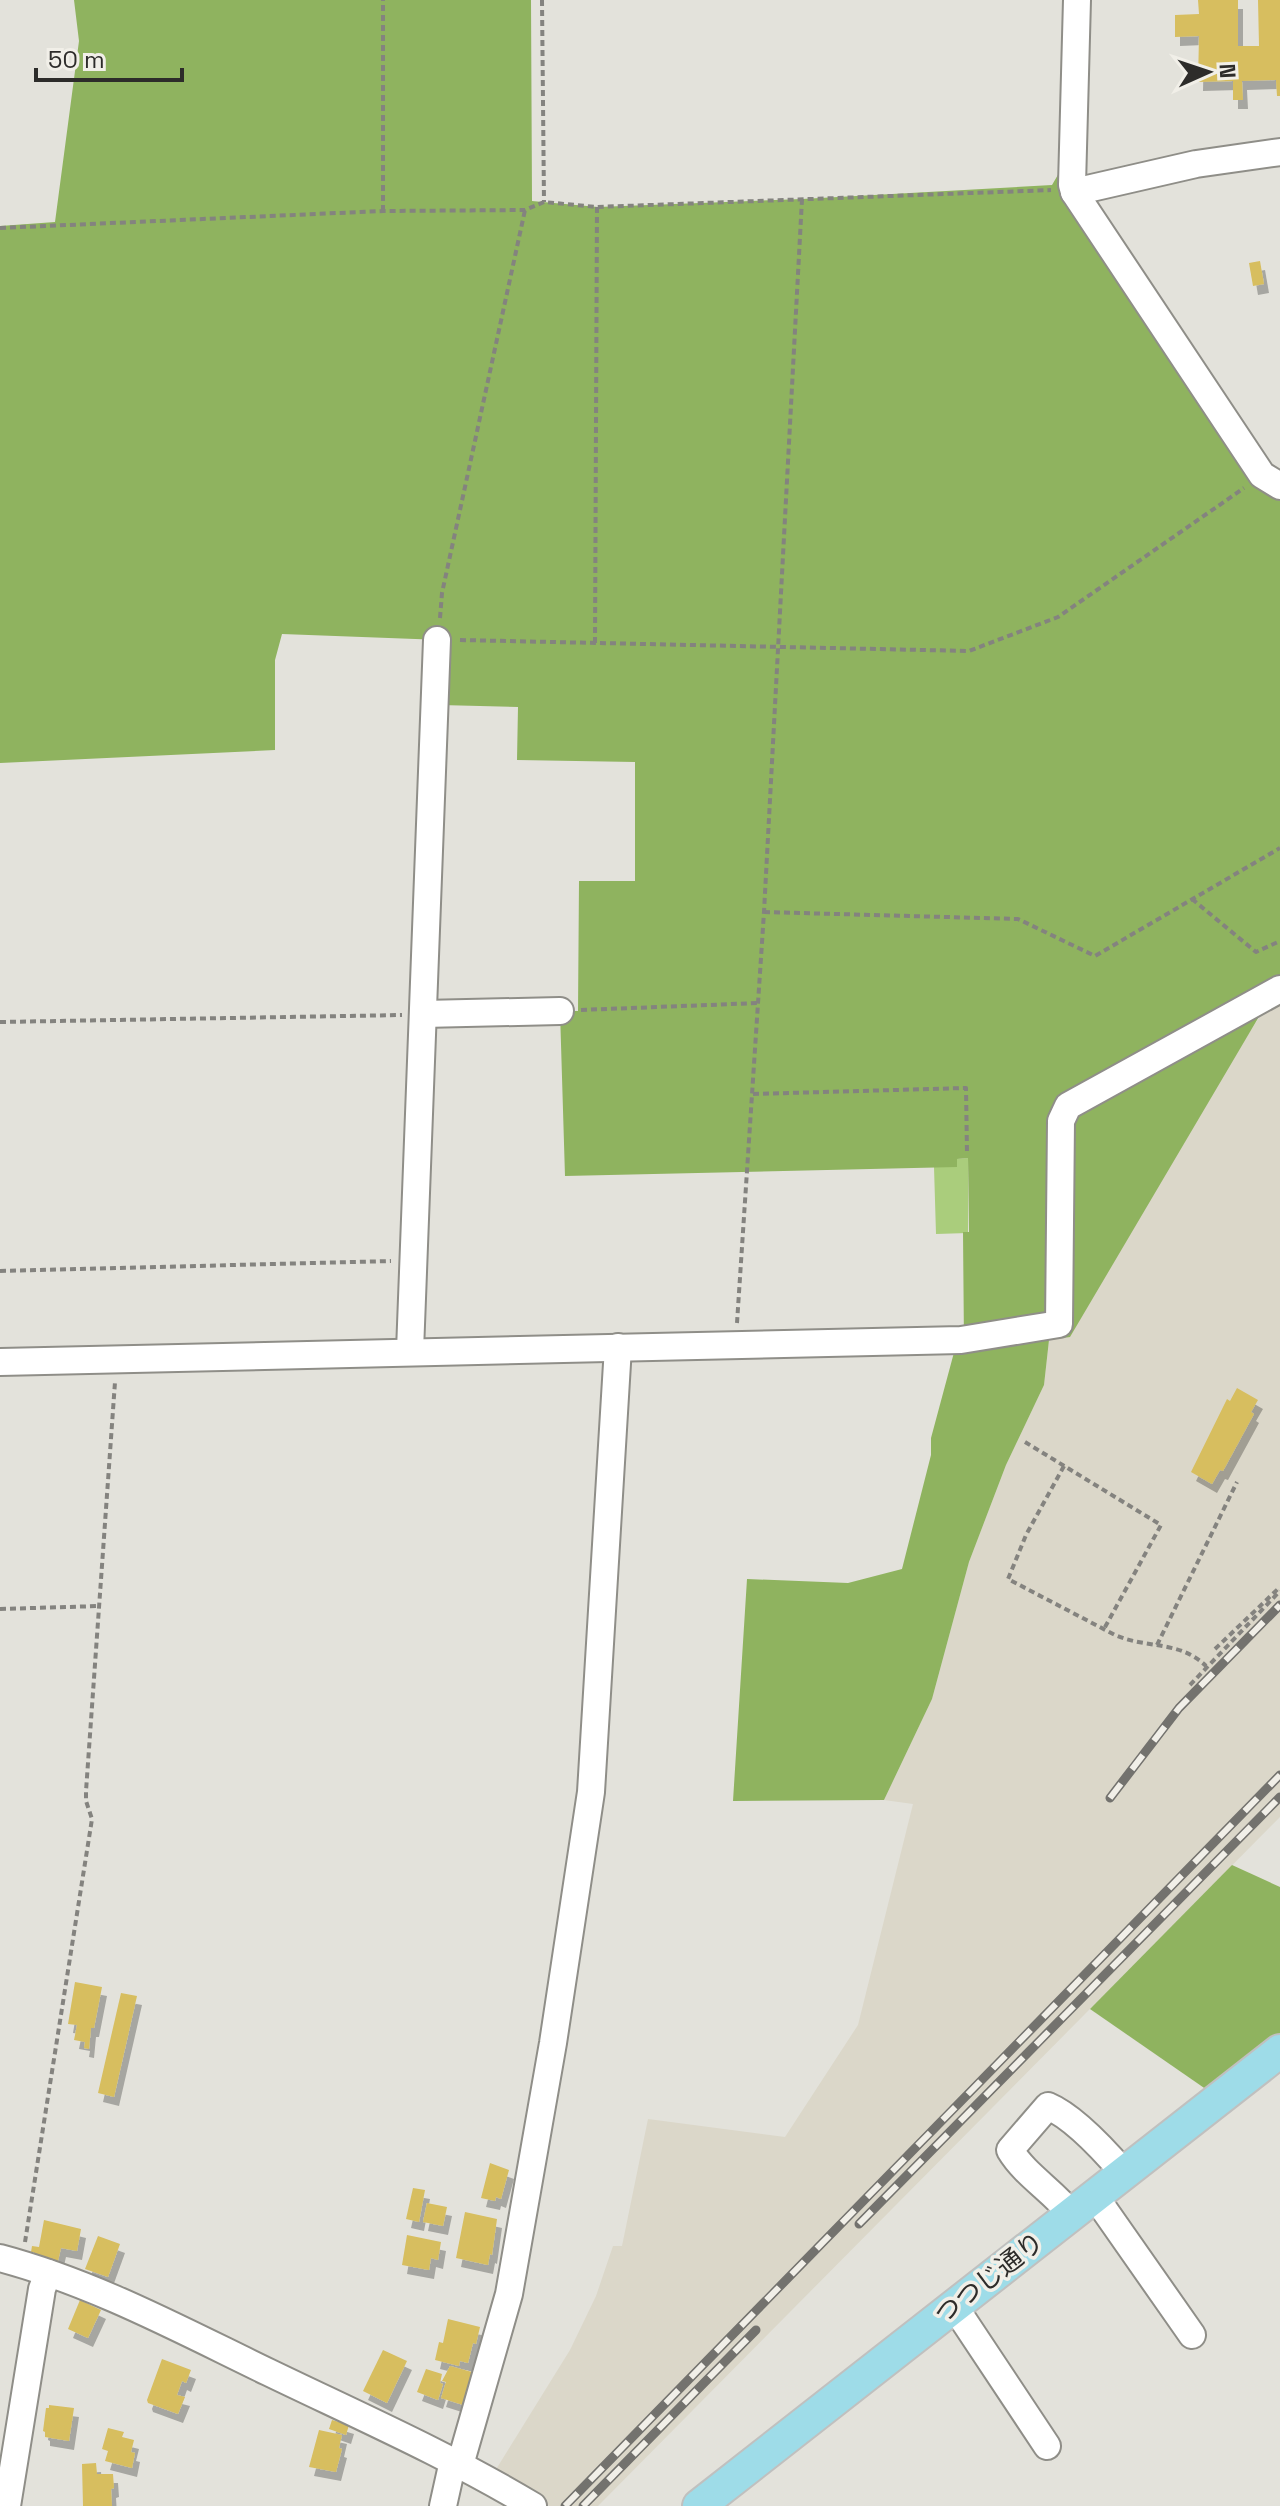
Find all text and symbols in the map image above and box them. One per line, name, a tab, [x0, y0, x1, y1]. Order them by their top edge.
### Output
scale bar	[36, 32, 182, 82]
north arrow	[1168, 32, 1248, 112]
text: 50 m	[48, 44, 105, 75]
text: N	[1214, 63, 1242, 79]
street label: つつじ通り	[927, 2225, 1051, 2331]

